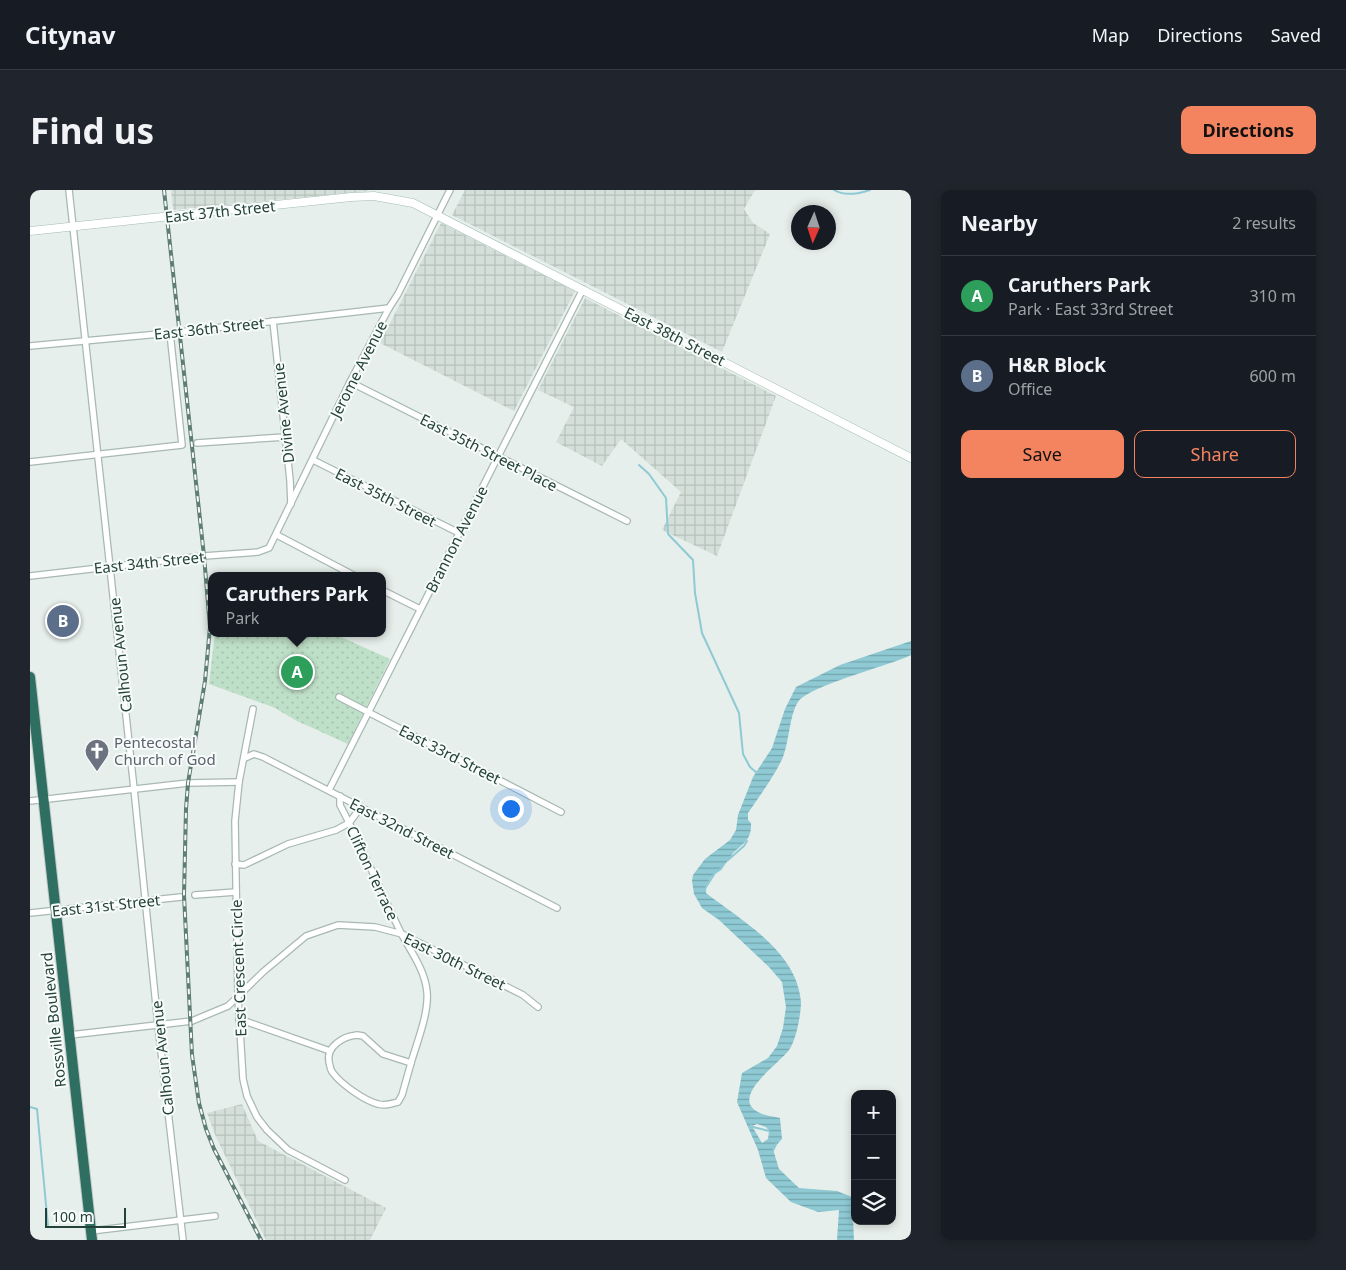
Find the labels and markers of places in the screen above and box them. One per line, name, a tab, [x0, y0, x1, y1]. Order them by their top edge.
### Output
pin: B	[47, 602, 79, 640]
pin: A	[281, 653, 313, 691]
place label: Pentecostal Church of God	[114, 732, 216, 769]
church icon: Pentecostal Church of God	[84, 738, 110, 772]

